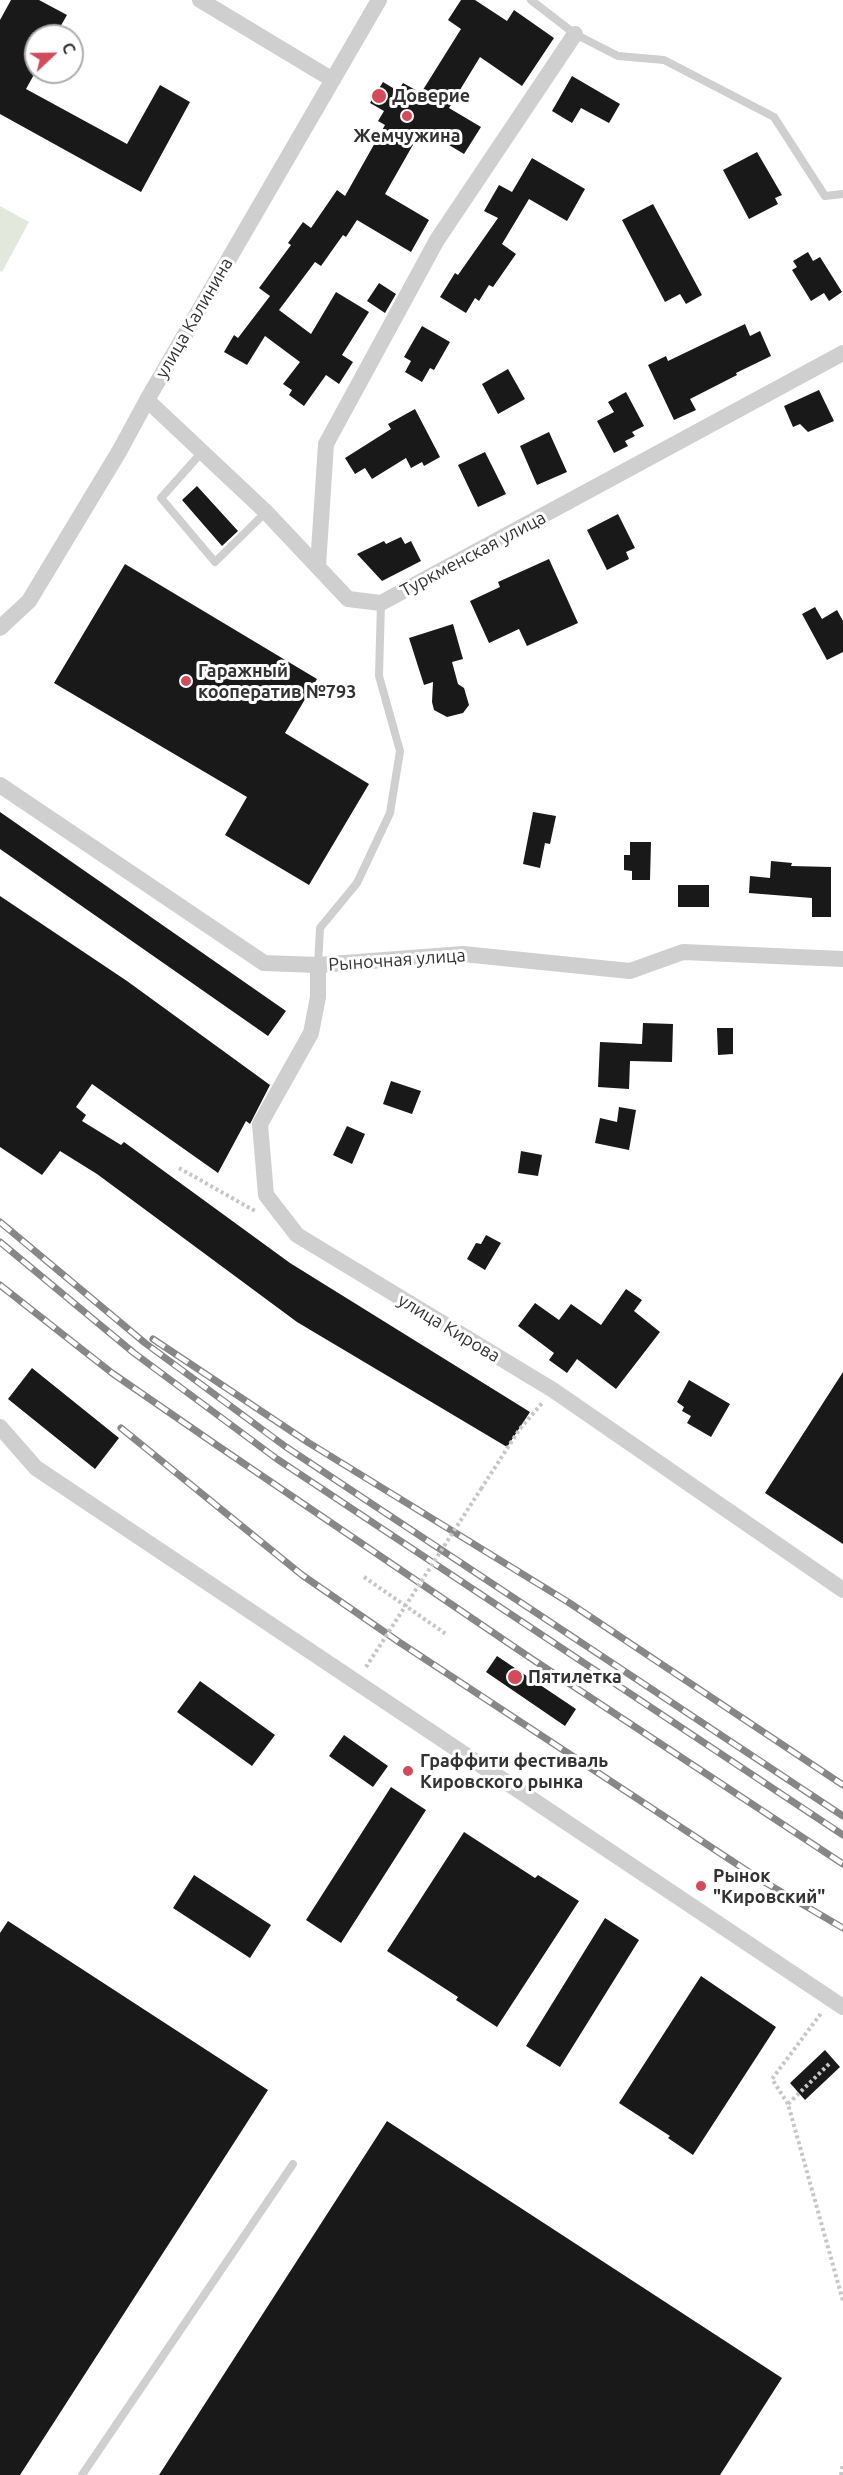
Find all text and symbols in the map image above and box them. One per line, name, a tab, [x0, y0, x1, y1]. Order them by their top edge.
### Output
north arrow	[24, 24, 84, 84]
text: С	[59, 40, 79, 56]
place label: Доверие	[392, 85, 470, 107]
marker: Доверие	[370, 87, 388, 105]
marker: Жемчужина	[400, 109, 414, 123]
place label: Жемчужина	[354, 125, 460, 147]
street label: улица Калинина	[151, 254, 237, 382]
street label: Туркменская улица	[397, 506, 549, 602]
place label: Гаражный кооператив №793	[198, 660, 356, 702]
marker: Гаражный кооператив №793	[179, 674, 193, 688]
street label: Рыночная улица	[328, 944, 466, 976]
street label: улица Кирова	[394, 1289, 504, 1367]
place label: Пятилетка	[528, 1666, 622, 1688]
marker: Пятилетка	[506, 1668, 524, 1686]
place label: Граффити фестиваль Кировского рынка	[420, 1750, 608, 1792]
marker: Граффити фестиваль Кировского рынка	[401, 1764, 415, 1778]
place label: Рынок "Кировский"	[713, 1865, 825, 1908]
marker: Рынок "Кировский"	[694, 1879, 708, 1893]

